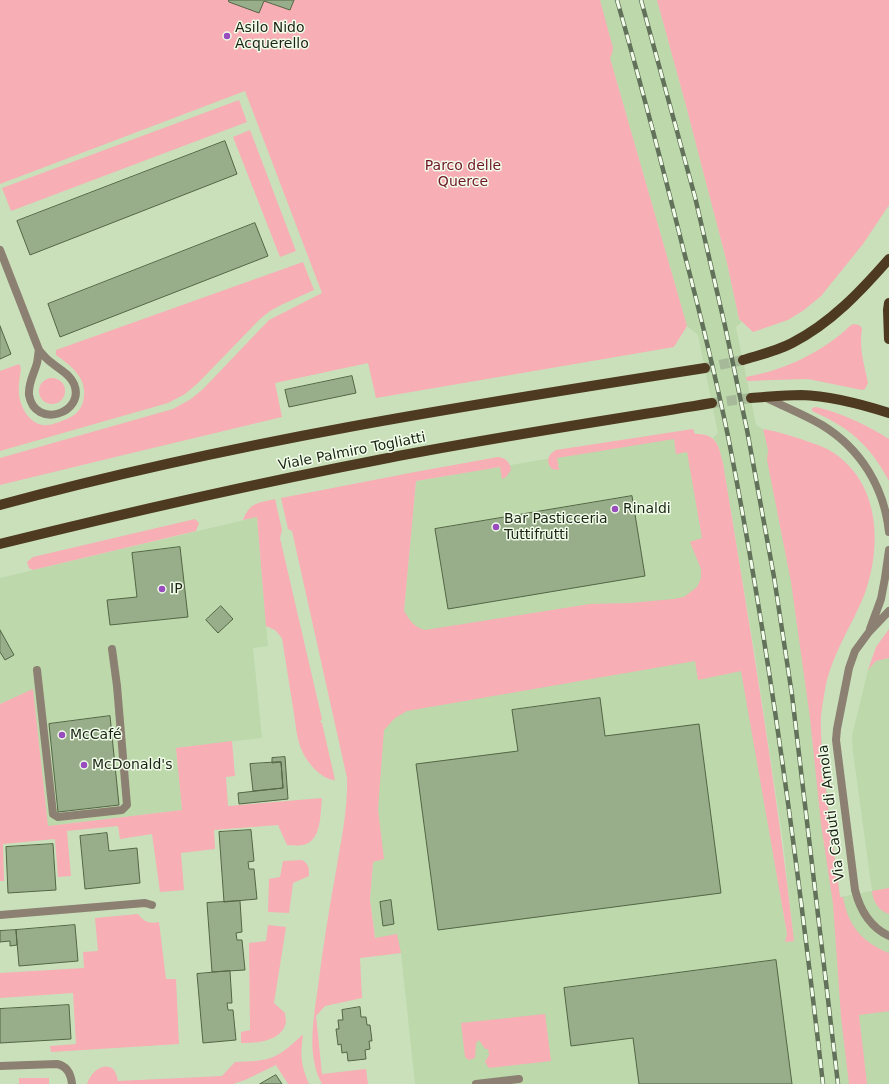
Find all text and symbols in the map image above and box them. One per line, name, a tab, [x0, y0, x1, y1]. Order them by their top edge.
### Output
place label: Asilo Nido Acquerello	[235, 20, 309, 52]
marker: Asilo Nido Acquerello	[222, 31, 232, 41]
park label: Parco delle Querce	[425, 158, 501, 190]
street label: Viale Palmiro Togliatti	[277, 429, 427, 475]
place label: Rinaldi	[623, 501, 671, 517]
marker: Rinaldi	[610, 504, 620, 514]
place label: Bar Pasticceria Tuttifrutti	[504, 511, 608, 544]
marker: Bar Pasticceria Tuttifrutti	[491, 522, 501, 532]
place label: IP	[170, 581, 183, 597]
marker: IP	[157, 584, 167, 594]
place label: McCafé	[70, 727, 122, 743]
marker: McCafé	[57, 730, 67, 740]
street label: Via Caduti di Amola	[815, 744, 849, 882]
place label: McDonald's	[92, 757, 172, 773]
marker: McDonald's	[79, 760, 89, 770]

